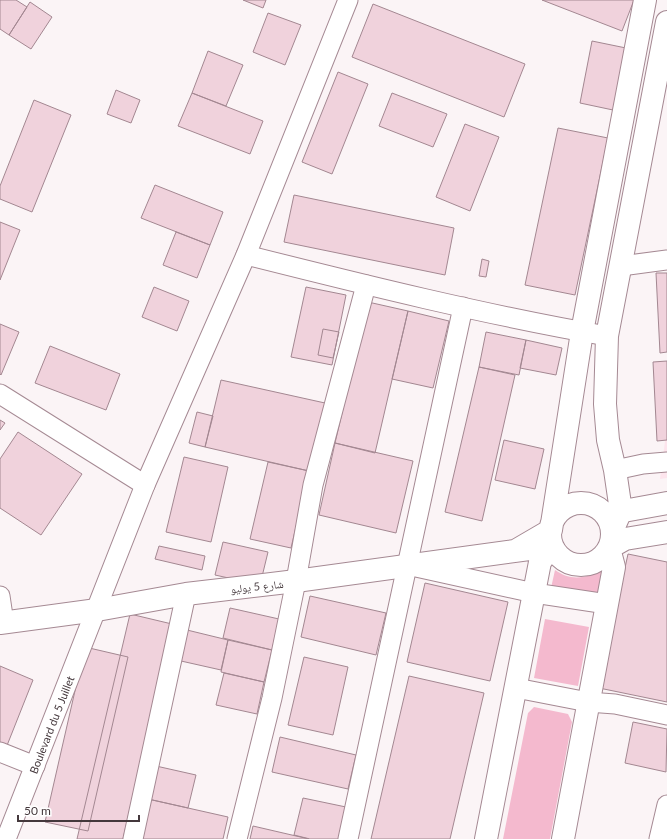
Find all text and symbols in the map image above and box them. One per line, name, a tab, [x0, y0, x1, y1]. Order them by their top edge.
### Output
street label: شارع 5 يوليو	[230, 577, 284, 596]
street label: Boulevard du 5 Juillet	[26, 674, 76, 775]
scale bar	[18, 797, 139, 823]
text: 50 m	[24, 803, 51, 818]

